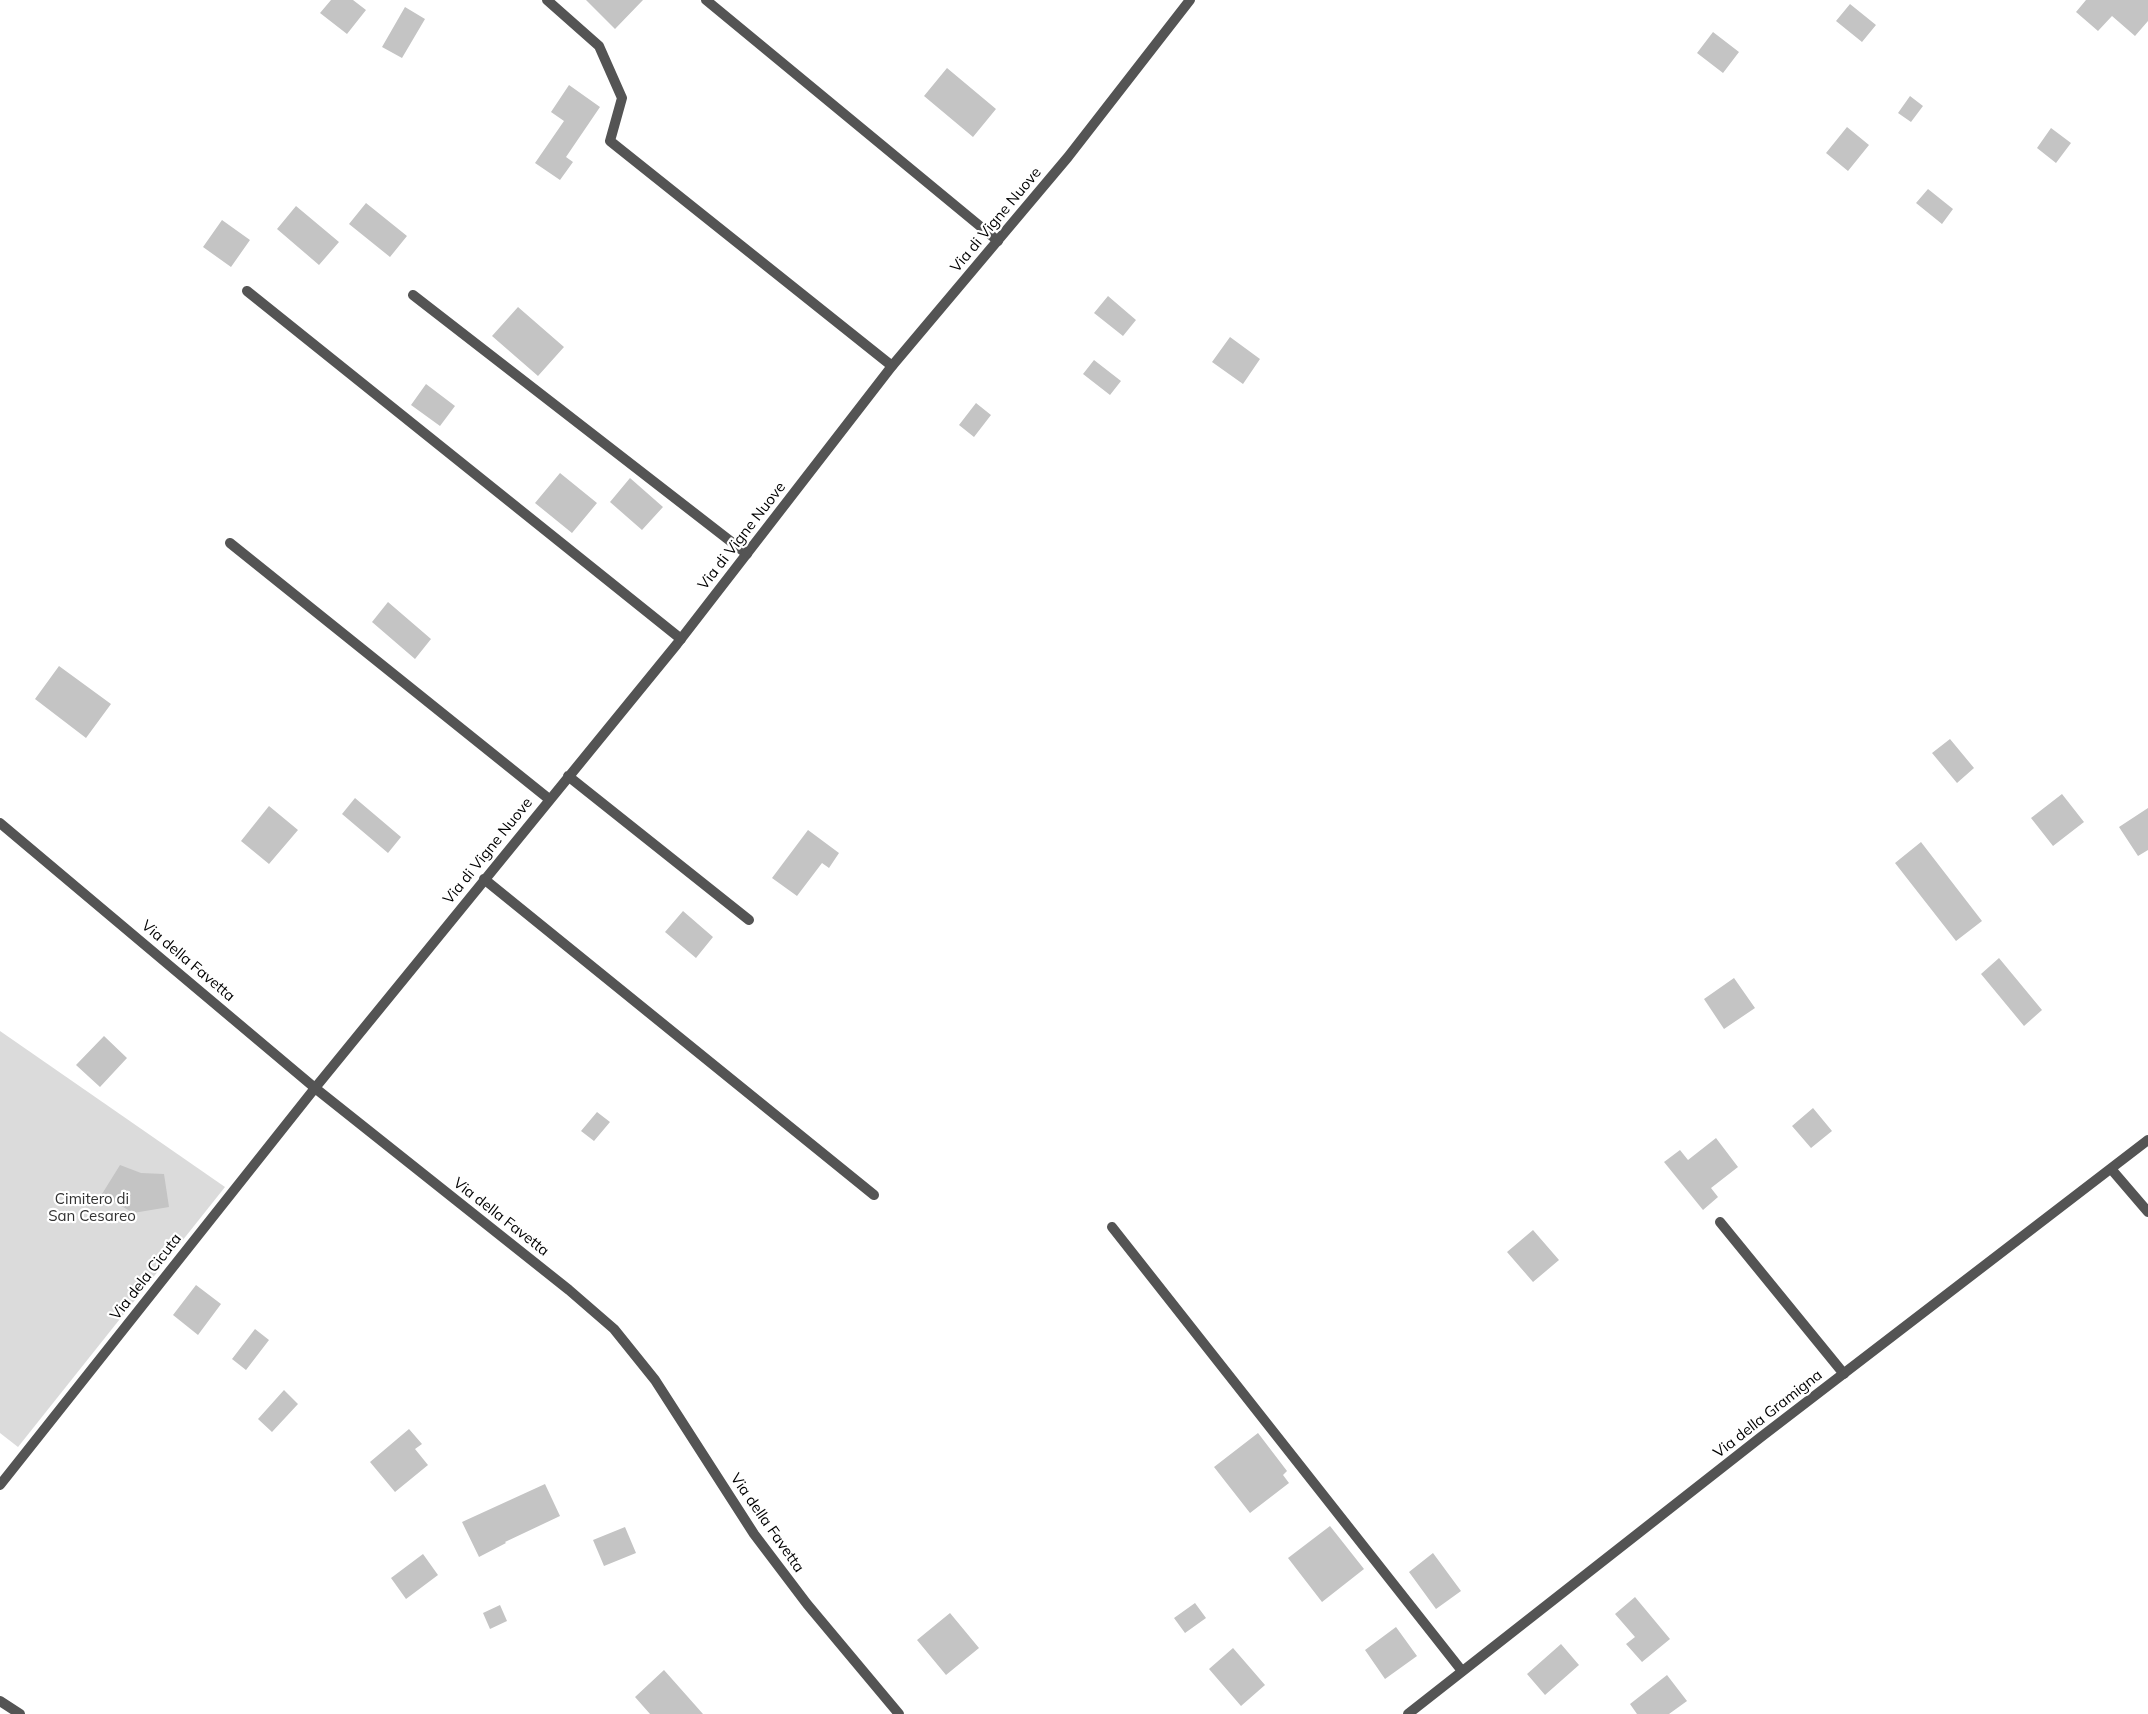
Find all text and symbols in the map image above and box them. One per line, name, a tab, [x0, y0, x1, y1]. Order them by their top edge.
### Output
street label: Via di Vigne Nuove	[947, 164, 1045, 276]
street label: Via di Vigne Nuove	[694, 479, 790, 593]
street label: Via di Vigne Nuove	[440, 794, 536, 908]
street label: Via della Favetta	[138, 917, 238, 1005]
street label: Via della Favetta	[450, 1174, 552, 1260]
park label: Cimitero di San Cesareo	[48, 1190, 136, 1225]
street label: Via dela Cicuta	[107, 1230, 185, 1324]
street label: Via della Gramigna	[1710, 1366, 1826, 1462]
street label: Via della Favetta	[726, 1470, 808, 1576]

